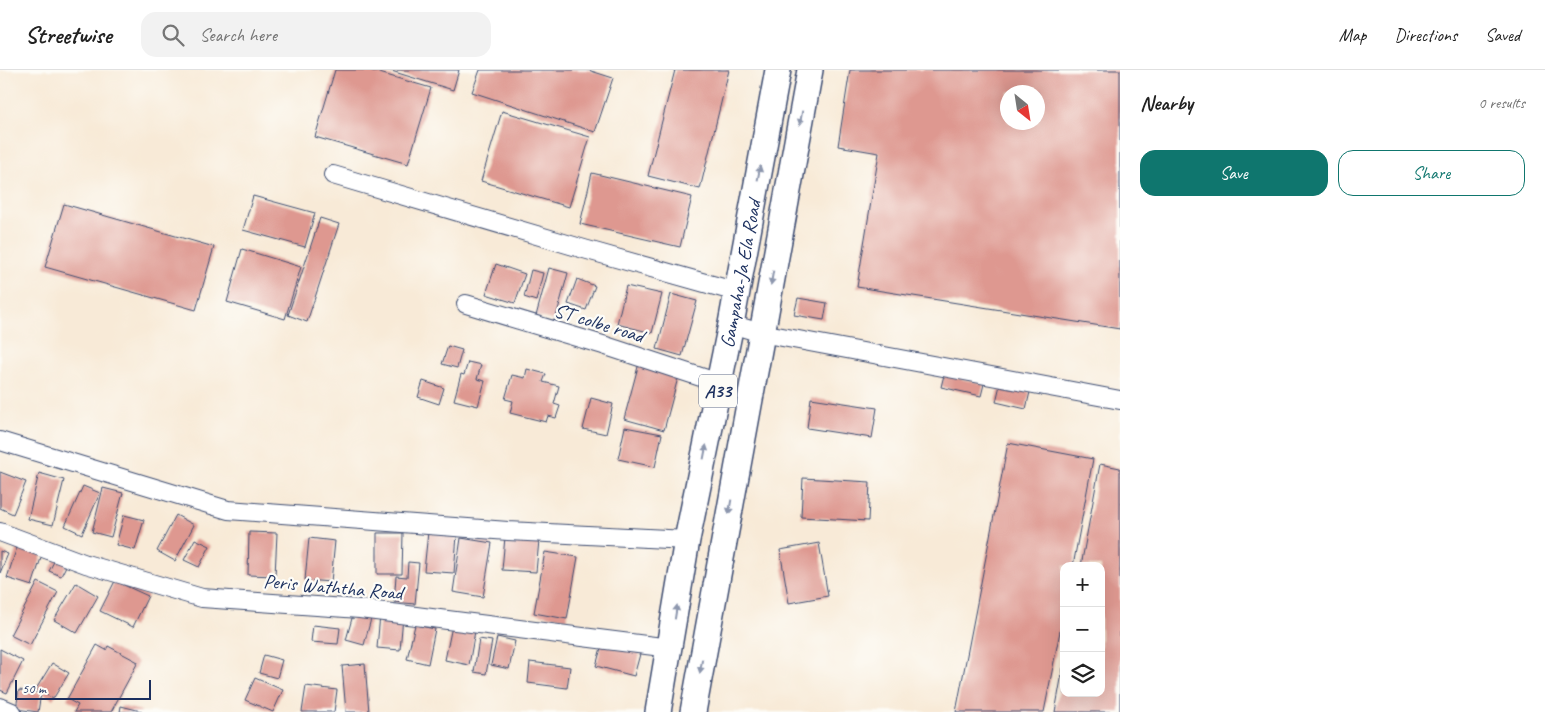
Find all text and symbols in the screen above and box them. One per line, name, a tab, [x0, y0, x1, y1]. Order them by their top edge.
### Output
search box	[141, 12, 491, 57]
text: Streetwise	[25, 20, 111, 50]
icon: search	[159, 21, 187, 49]
text: Search here	[199, 23, 277, 47]
text: Map	[1339, 24, 1366, 46]
text: Directions	[1394, 24, 1457, 46]
text: Saved	[1485, 24, 1520, 46]
north arrow	[1000, 85, 1045, 130]
text: Nearby	[1140, 90, 1193, 116]
text: 0 results	[1478, 93, 1525, 113]
one-way arrow	[797, 110, 805, 126]
button: Save	[1140, 150, 1328, 196]
button: Share	[1338, 150, 1525, 196]
one-way arrow	[755, 164, 763, 180]
street label: Gampaha-Ja Ela Road	[714, 195, 767, 350]
one-way arrow	[767, 270, 775, 286]
street label: ST colbe road	[551, 298, 650, 349]
road number: A33	[699, 374, 737, 408]
one-way arrow	[701, 445, 709, 460]
one-way arrow	[726, 499, 734, 514]
map controls	[1060, 562, 1105, 697]
button: +	[1060, 562, 1105, 607]
street label: Peris Waththa Road	[262, 568, 407, 606]
one-way arrow	[672, 604, 680, 620]
button: −	[1060, 607, 1105, 652]
button: layers	[1060, 652, 1105, 697]
one-way arrow	[697, 659, 705, 675]
scale bar	[15, 677, 151, 700]
text: 50 m	[22, 680, 46, 697]

